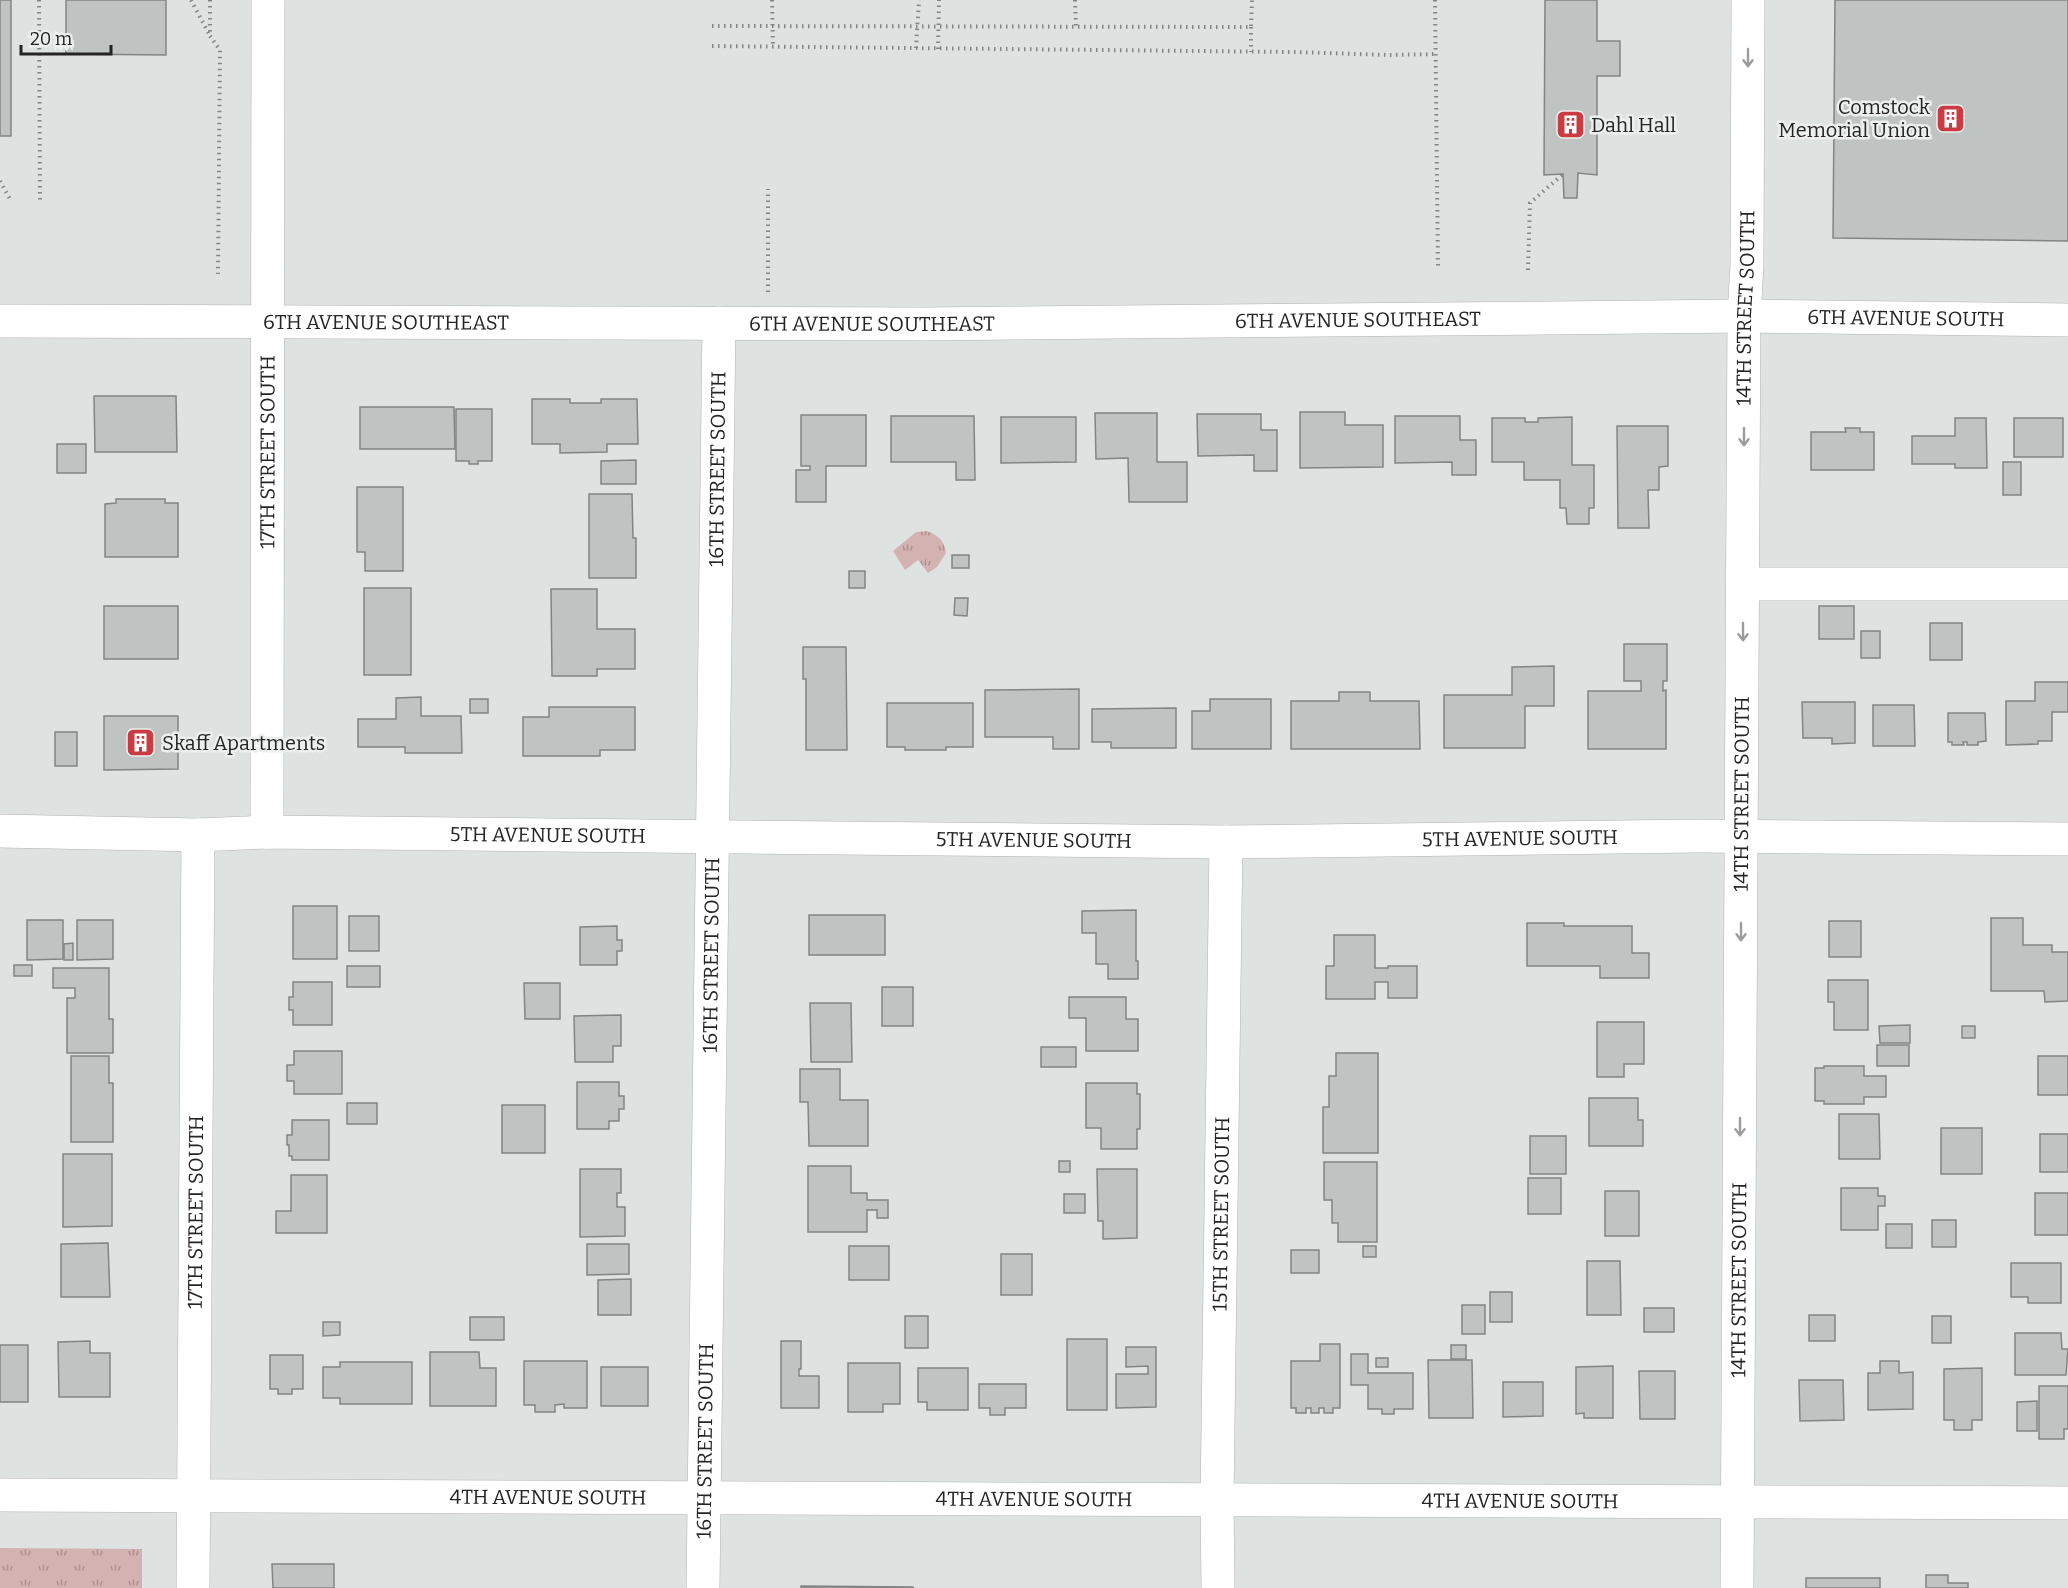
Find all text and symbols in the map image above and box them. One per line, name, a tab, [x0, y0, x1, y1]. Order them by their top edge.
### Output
scale bar	[21, 18, 111, 56]
text: 20 m	[30, 28, 72, 50]
one-way arrow	[1742, 48, 1754, 68]
place label: Comstock Memorial Union	[1778, 95, 1931, 142]
building icon: Comstock Memorial Union	[1935, 103, 1967, 135]
building icon: Dahl Hall	[1554, 109, 1586, 141]
place label: Dahl Hall	[1591, 113, 1676, 137]
street label: 14TH STREET SOUTH	[1732, 210, 1759, 406]
street label: 6TH AVENUE SOUTH	[1807, 305, 2005, 331]
street label: 6TH AVENUE SOUTHEAST	[1235, 307, 1481, 333]
street label: 6TH AVENUE SOUTHEAST	[263, 310, 509, 335]
street label: 6TH AVENUE SOUTHEAST	[749, 311, 995, 336]
street label: 17TH STREET SOUTH	[255, 355, 280, 549]
street label: 16TH STREET SOUTH	[704, 371, 730, 567]
one-way arrow	[1738, 427, 1750, 447]
one-way arrow	[1737, 622, 1749, 642]
street label: 14TH STREET SOUTH	[1729, 696, 1754, 892]
building icon: Skaff Apartments	[125, 727, 157, 759]
place label: Skaff Apartments	[162, 731, 325, 755]
street label: 5TH AVENUE SOUTH	[450, 822, 646, 848]
street label: 5TH AVENUE SOUTH	[1422, 825, 1618, 852]
street label: 5TH AVENUE SOUTH	[936, 827, 1132, 853]
street label: 16TH STREET SOUTH	[698, 857, 724, 1053]
one-way arrow	[1735, 922, 1747, 942]
street label: 17TH STREET SOUTH	[183, 1115, 208, 1309]
street label: 15TH STREET SOUTH	[1208, 1117, 1234, 1311]
one-way arrow	[1734, 1117, 1745, 1137]
street label: 14TH STREET SOUTH	[1726, 1182, 1751, 1378]
street label: 16TH STREET SOUTH	[692, 1343, 718, 1539]
street label: 4TH AVENUE SOUTH	[449, 1485, 647, 1510]
street label: 4TH AVENUE SOUTH	[935, 1487, 1133, 1511]
street label: 4TH AVENUE SOUTH	[1421, 1488, 1619, 1513]

